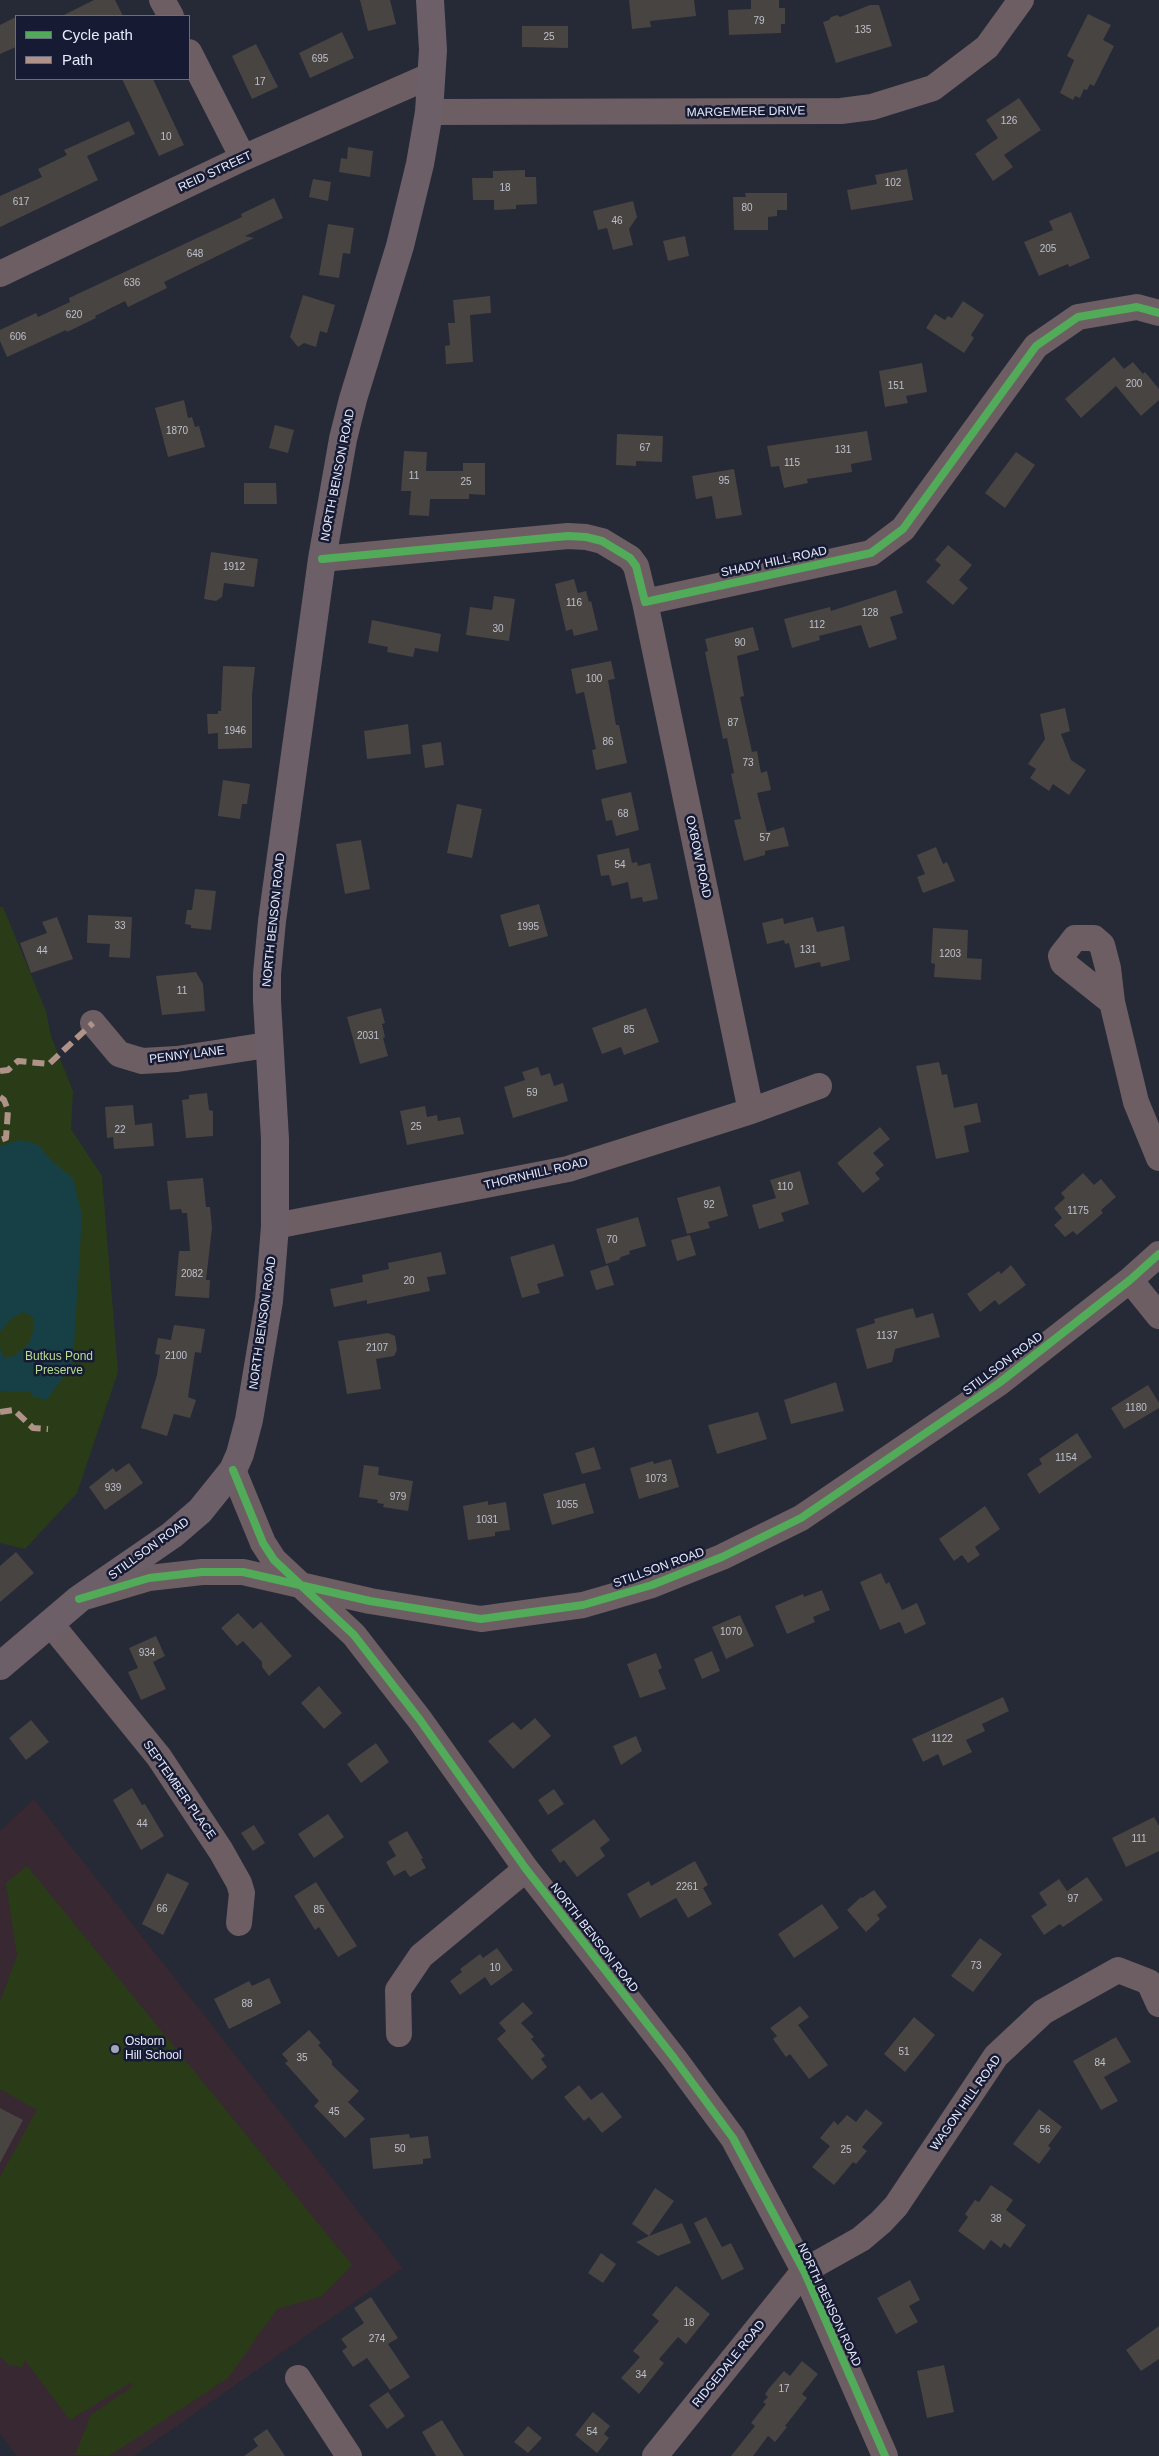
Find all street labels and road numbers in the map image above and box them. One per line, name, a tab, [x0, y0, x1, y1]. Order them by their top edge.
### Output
street label: MARGEMERE DRIVE	[687, 104, 805, 120]
street label: REID STREET	[176, 149, 254, 195]
street label: NORTH BENSON ROAD	[318, 408, 358, 542]
street label: SHADY HILL ROAD	[720, 544, 828, 580]
street label: OXBOW ROAD	[682, 814, 714, 900]
street label: NORTH BENSON ROAD	[260, 852, 288, 988]
street label: PENNY LANE	[148, 1043, 226, 1067]
street label: THORNHILL ROAD	[483, 1155, 589, 1193]
street label: NORTH BENSON ROAD	[247, 1255, 279, 1391]
street label: STILLSON ROAD	[960, 1329, 1046, 1399]
street label: STILLSON ROAD	[106, 1515, 192, 1583]
street label: STILLSON ROAD	[611, 1545, 707, 1591]
street label: SEPTEMBER PLACE	[140, 1738, 218, 1842]
street label: NORTH BENSON ROAD	[547, 1881, 641, 1995]
street label: WAGON HILL ROAD	[928, 2053, 1004, 2153]
street label: NORTH BENSON ROAD	[794, 2241, 864, 2369]
street label: RIDGEDALE ROAD	[690, 2318, 768, 2410]

